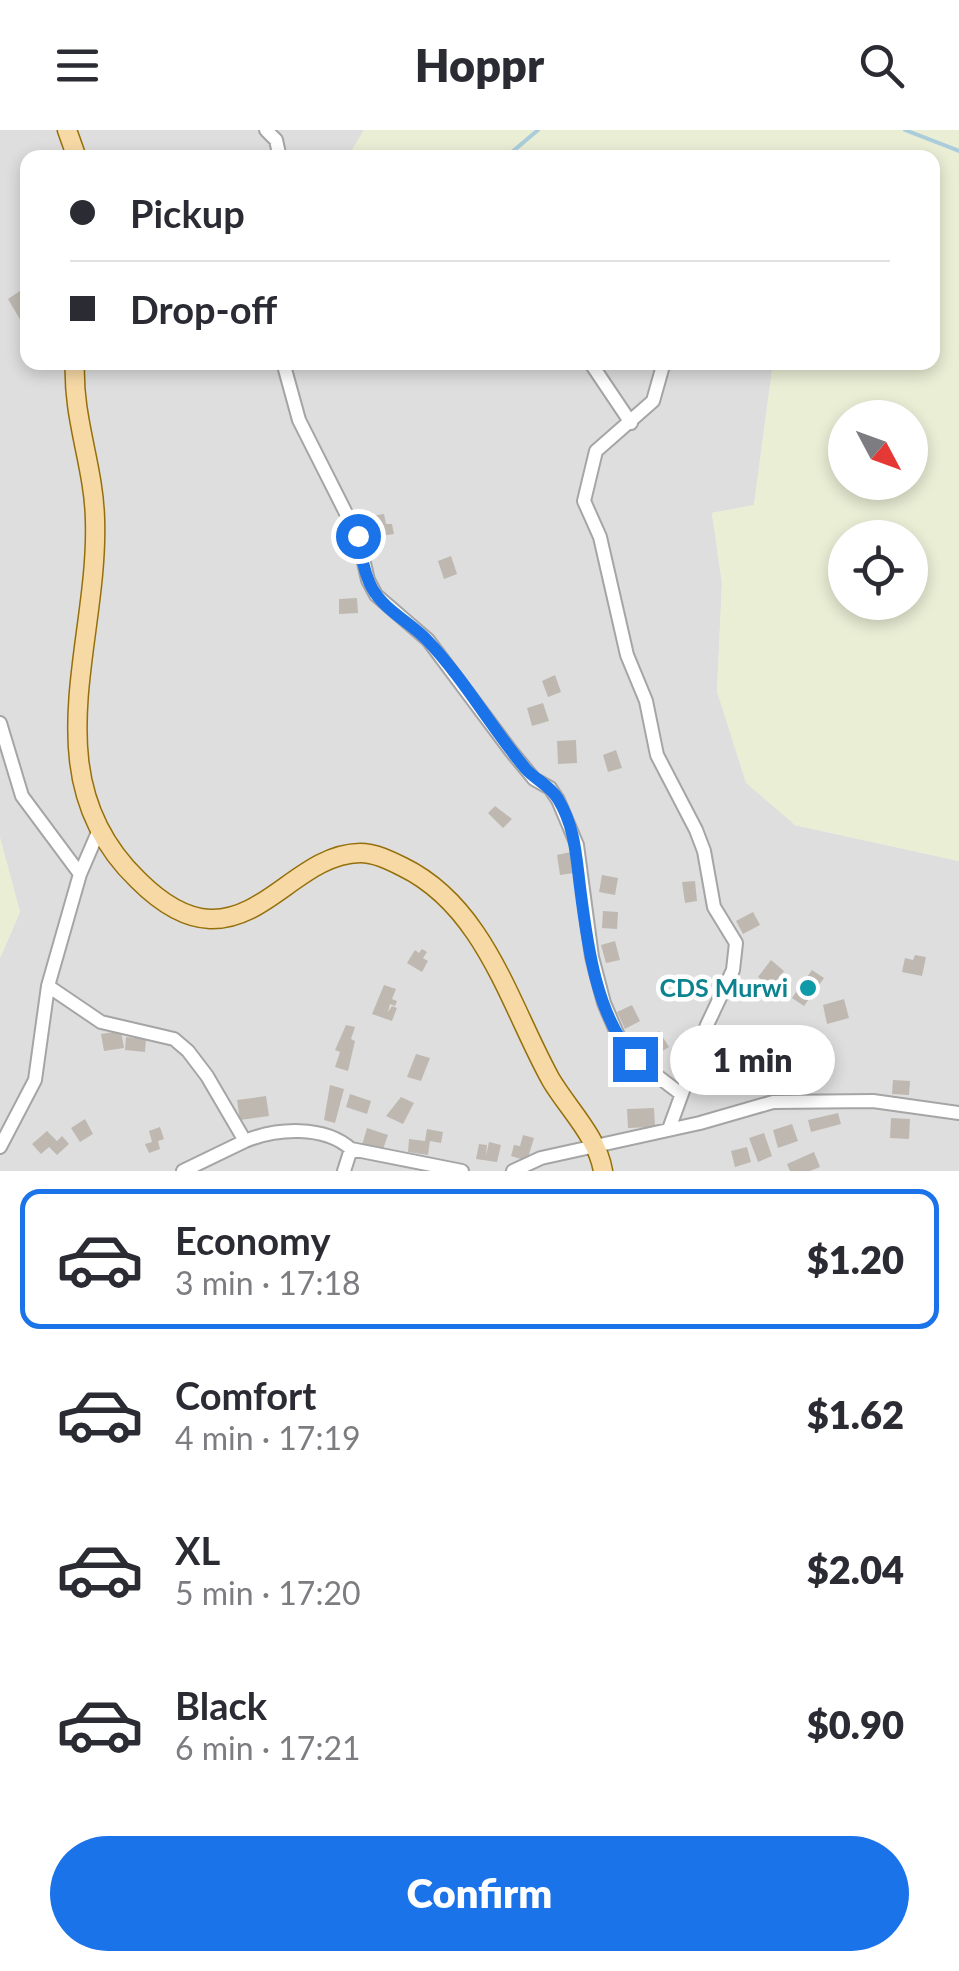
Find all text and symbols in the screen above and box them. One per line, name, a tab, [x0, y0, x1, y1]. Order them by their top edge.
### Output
icon: menu	[50, 38, 105, 93]
text: Hoppr	[415, 38, 544, 92]
icon: search	[854, 38, 909, 93]
text: Pickup	[130, 190, 245, 236]
text: Drop-off	[130, 286, 277, 332]
north arrow	[828, 400, 928, 500]
map controls	[828, 400, 928, 620]
route start	[336, 514, 381, 559]
button: locate	[828, 520, 928, 620]
place label: CDS Murwi	[659, 972, 788, 1002]
marker: CDS Murwi	[797, 977, 819, 999]
callout: 1 min	[670, 1024, 835, 1094]
route end	[613, 1037, 658, 1082]
text: 1 min	[713, 1040, 792, 1079]
icon: car	[55, 1214, 145, 1304]
text: Economy	[175, 1217, 330, 1263]
text: $1.20	[807, 1236, 904, 1282]
text: 3 min · 17:18	[175, 1263, 361, 1302]
icon: car	[55, 1369, 145, 1459]
text: Comfort	[175, 1372, 316, 1418]
text: $1.62	[807, 1391, 904, 1437]
text: 4 min · 17:19	[175, 1418, 361, 1457]
icon: car	[55, 1524, 145, 1614]
text: XL	[175, 1527, 220, 1573]
text: $2.04	[807, 1546, 904, 1592]
text: 5 min · 17:20	[175, 1573, 361, 1612]
icon: car	[55, 1679, 145, 1769]
text: Black	[175, 1682, 267, 1728]
text: $0.90	[807, 1701, 904, 1747]
text: 6 min · 17:21	[175, 1728, 361, 1767]
button: Confirm	[50, 1836, 909, 1951]

